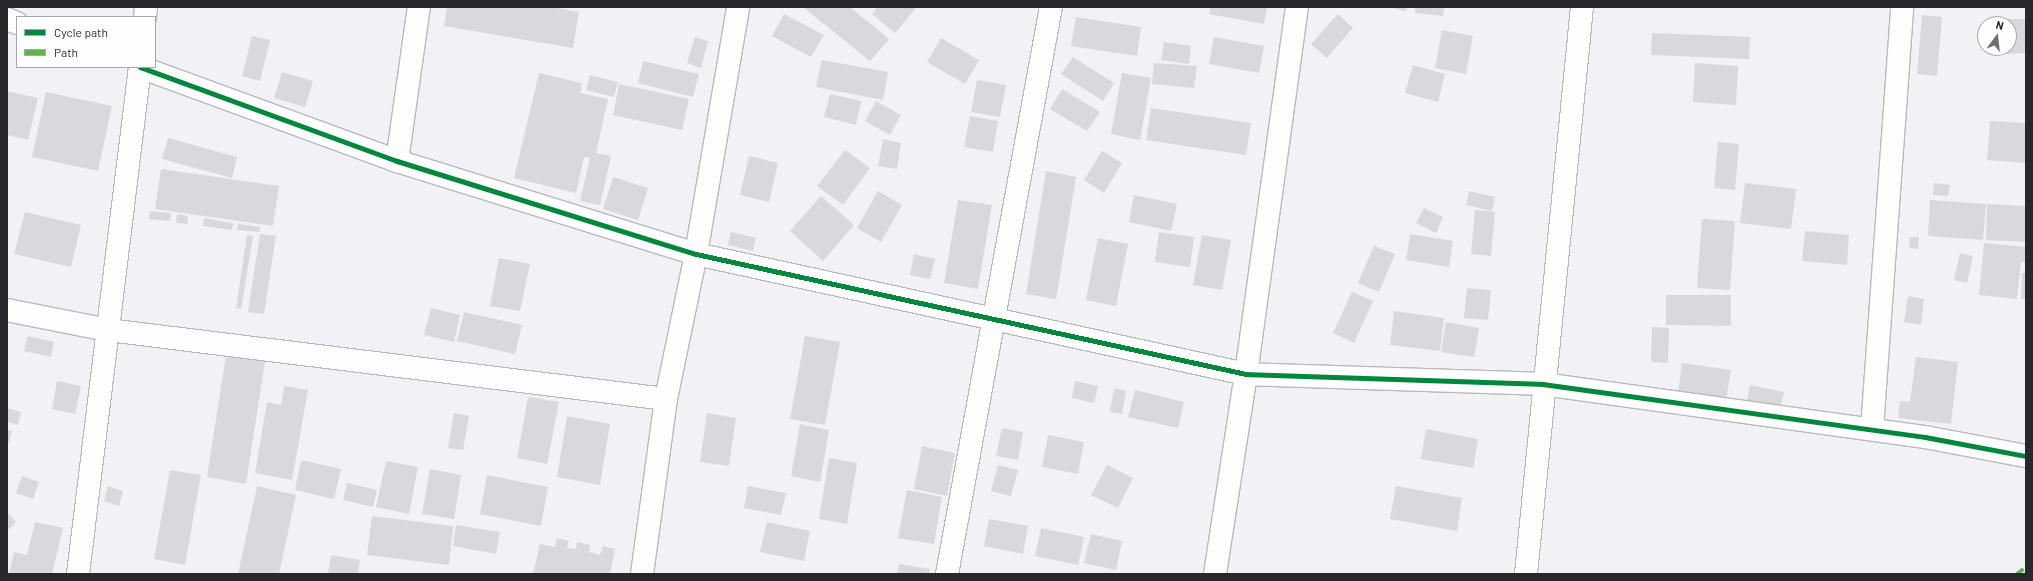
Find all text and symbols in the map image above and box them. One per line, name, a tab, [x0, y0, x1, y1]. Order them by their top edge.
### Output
legend	[16, 16, 156, 68]
north arrow	[1977, 16, 2017, 56]
text: N	[1995, 18, 2005, 32]
text: Cycle path	[54, 25, 108, 39]
text: Path	[54, 45, 78, 59]

